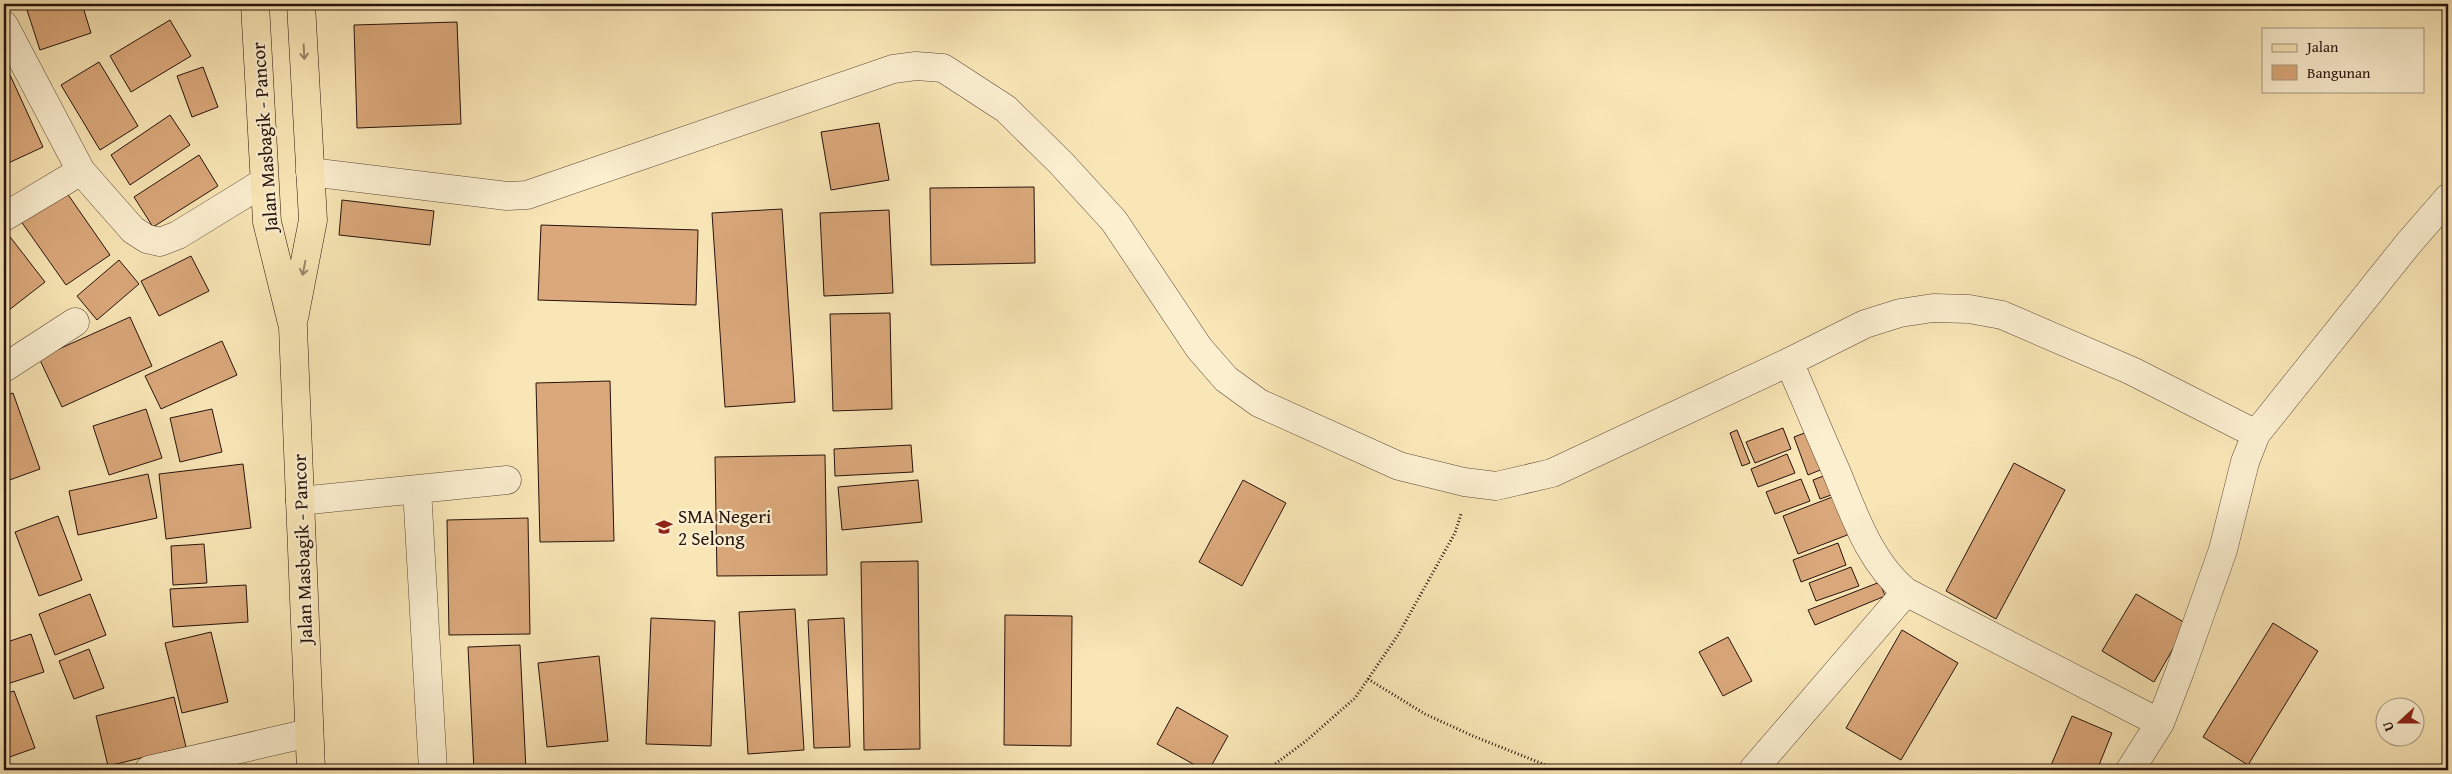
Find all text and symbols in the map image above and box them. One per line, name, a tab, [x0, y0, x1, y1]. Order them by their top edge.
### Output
legend	[2262, 28, 2424, 92]
text: Jalan	[2305, 36, 2339, 57]
street label: Jalan Masbagik - Pancor	[243, 41, 285, 235]
one-way arrow	[299, 44, 308, 60]
text: Bangunan	[2307, 62, 2371, 83]
one-way arrow	[299, 259, 308, 275]
street label: Jalan Masbagik - Pancor	[285, 453, 319, 647]
place label: SMA Negeri 2 Selong	[678, 502, 771, 552]
school or university icon: SMA Negeri 2 Selong	[654, 517, 674, 537]
north arrow	[2374, 696, 2424, 746]
text: U	[2377, 718, 2399, 735]

